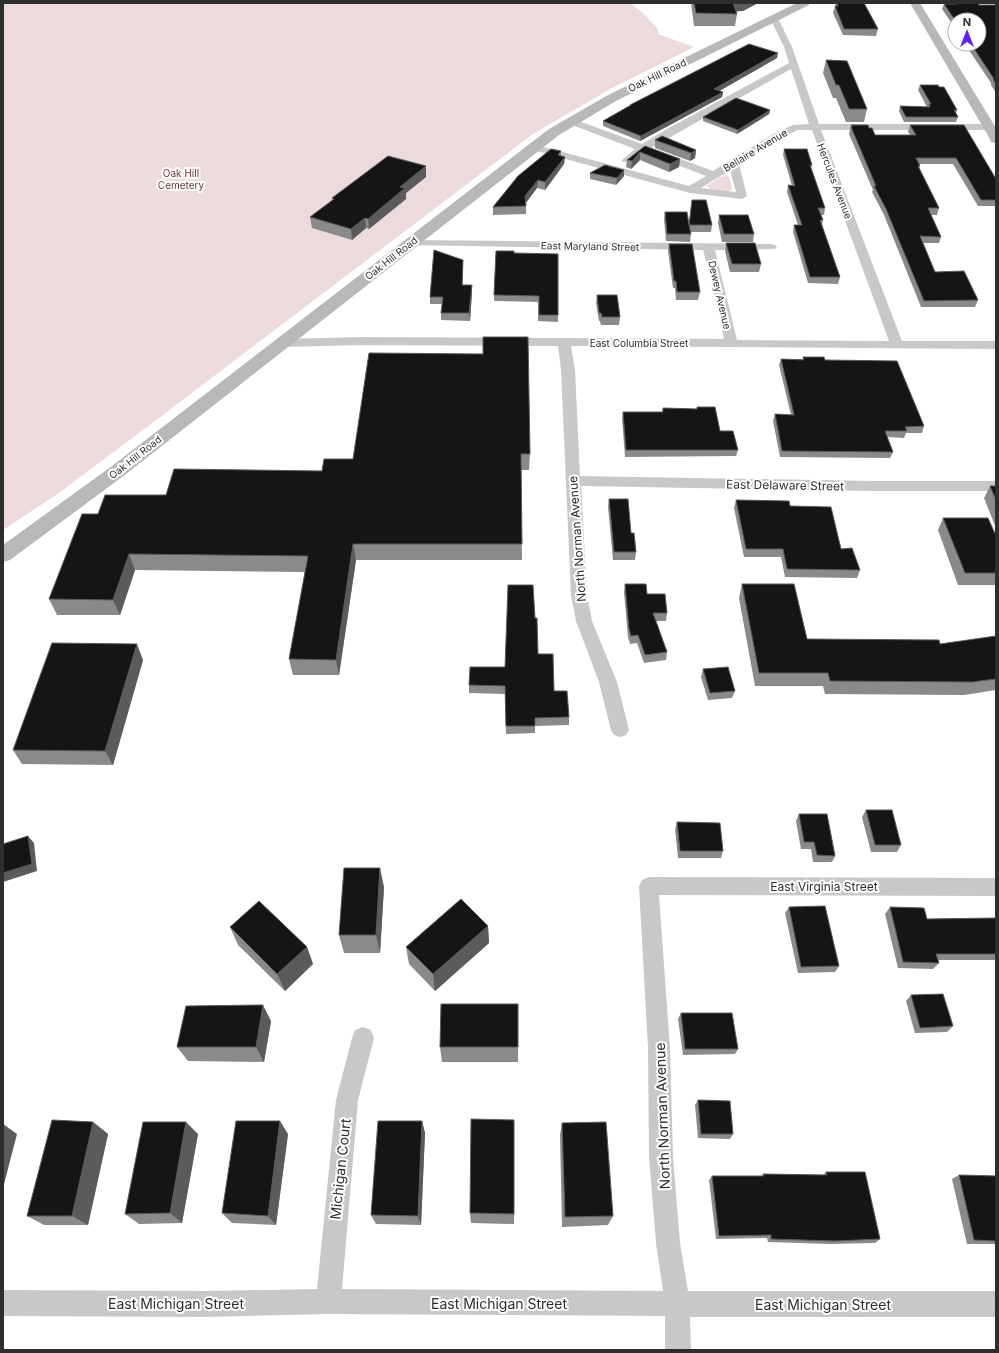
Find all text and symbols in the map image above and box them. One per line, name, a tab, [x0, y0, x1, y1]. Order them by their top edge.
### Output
north arrow	[947, 12, 987, 52]
text: N	[963, 15, 971, 29]
street label: Oak Hill Road	[626, 56, 688, 94]
street label: Bellaire Avenue	[721, 126, 789, 174]
street label: Hercules Avenue	[815, 142, 855, 221]
park label: Oak Hill Cemetery	[158, 167, 205, 191]
street label: Oak Hill Road	[362, 234, 420, 282]
street label: East Maryland Street	[541, 239, 640, 253]
street label: Dewey Avenue	[706, 260, 734, 331]
street label: East Columbia Street	[590, 337, 689, 349]
street label: Oak Hill Road	[106, 433, 164, 481]
street label: North Norman Avenue	[565, 476, 589, 602]
street label: East Delaware Street	[726, 476, 844, 494]
street label: East Virginia Street	[770, 879, 878, 894]
street label: North Norman Avenue	[651, 1042, 673, 1190]
street label: Michigan Court	[326, 1117, 354, 1220]
street label: East Michigan Street	[108, 1295, 244, 1312]
street label: East Michigan Street	[431, 1295, 567, 1312]
street label: East Michigan Street	[755, 1296, 891, 1313]

